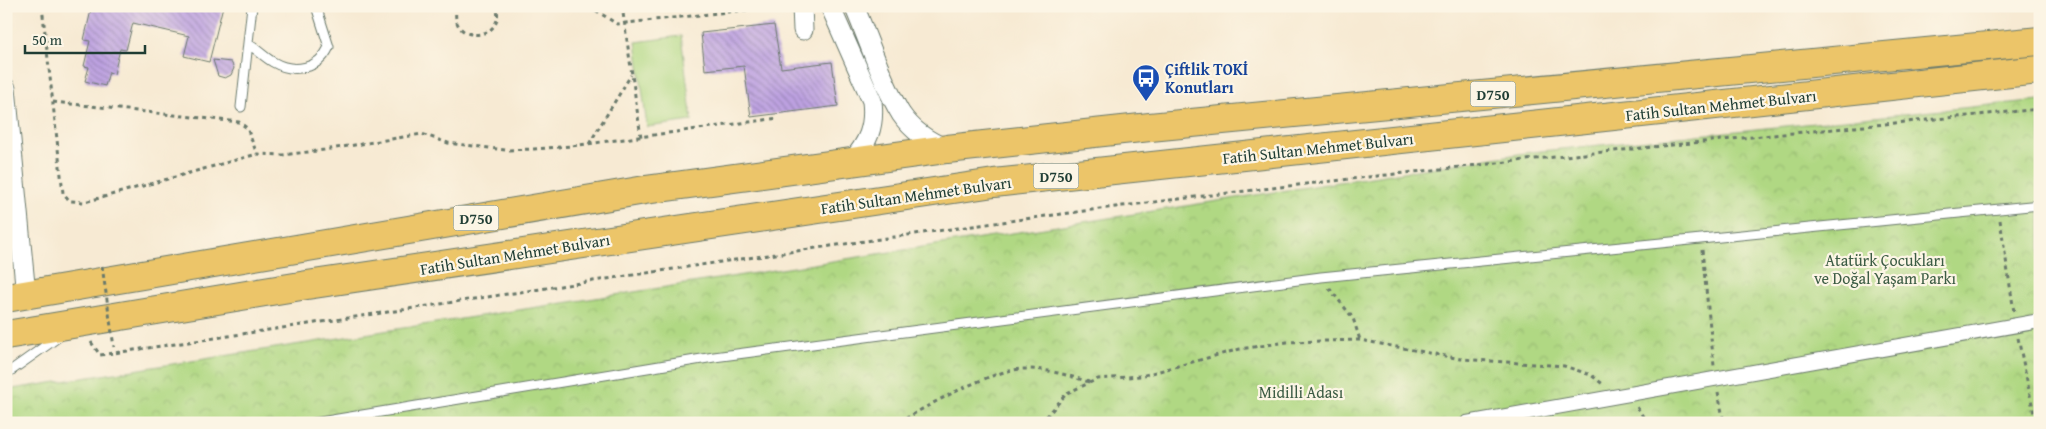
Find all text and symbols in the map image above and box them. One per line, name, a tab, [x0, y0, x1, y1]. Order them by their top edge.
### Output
scale bar	[25, 22, 145, 54]
text: 50 m	[32, 29, 63, 50]
place label: Çiftlik TOKİ Konutları	[1165, 57, 1248, 99]
bus stop icon: Çiftlik TOKİ Konutları	[1131, 63, 1161, 102]
road number: D750	[1470, 82, 1516, 106]
street label: Fatih Sultan Mehmet Bulvarı	[1624, 83, 1818, 127]
street label: Fatih Sultan Mehmet Bulvarı	[1221, 126, 1415, 170]
road number: D750	[1034, 164, 1078, 188]
street label: Fatih Sultan Mehmet Bulvarı	[819, 170, 1013, 220]
road number: D750	[454, 206, 498, 230]
street label: Fatih Sultan Mehmet Bulvarı	[418, 227, 612, 281]
park label: Atatürk Çocukları ve Doğal Yaşam Parkı	[1814, 248, 1957, 290]
park label: Midilli Adası	[1259, 380, 1344, 404]

